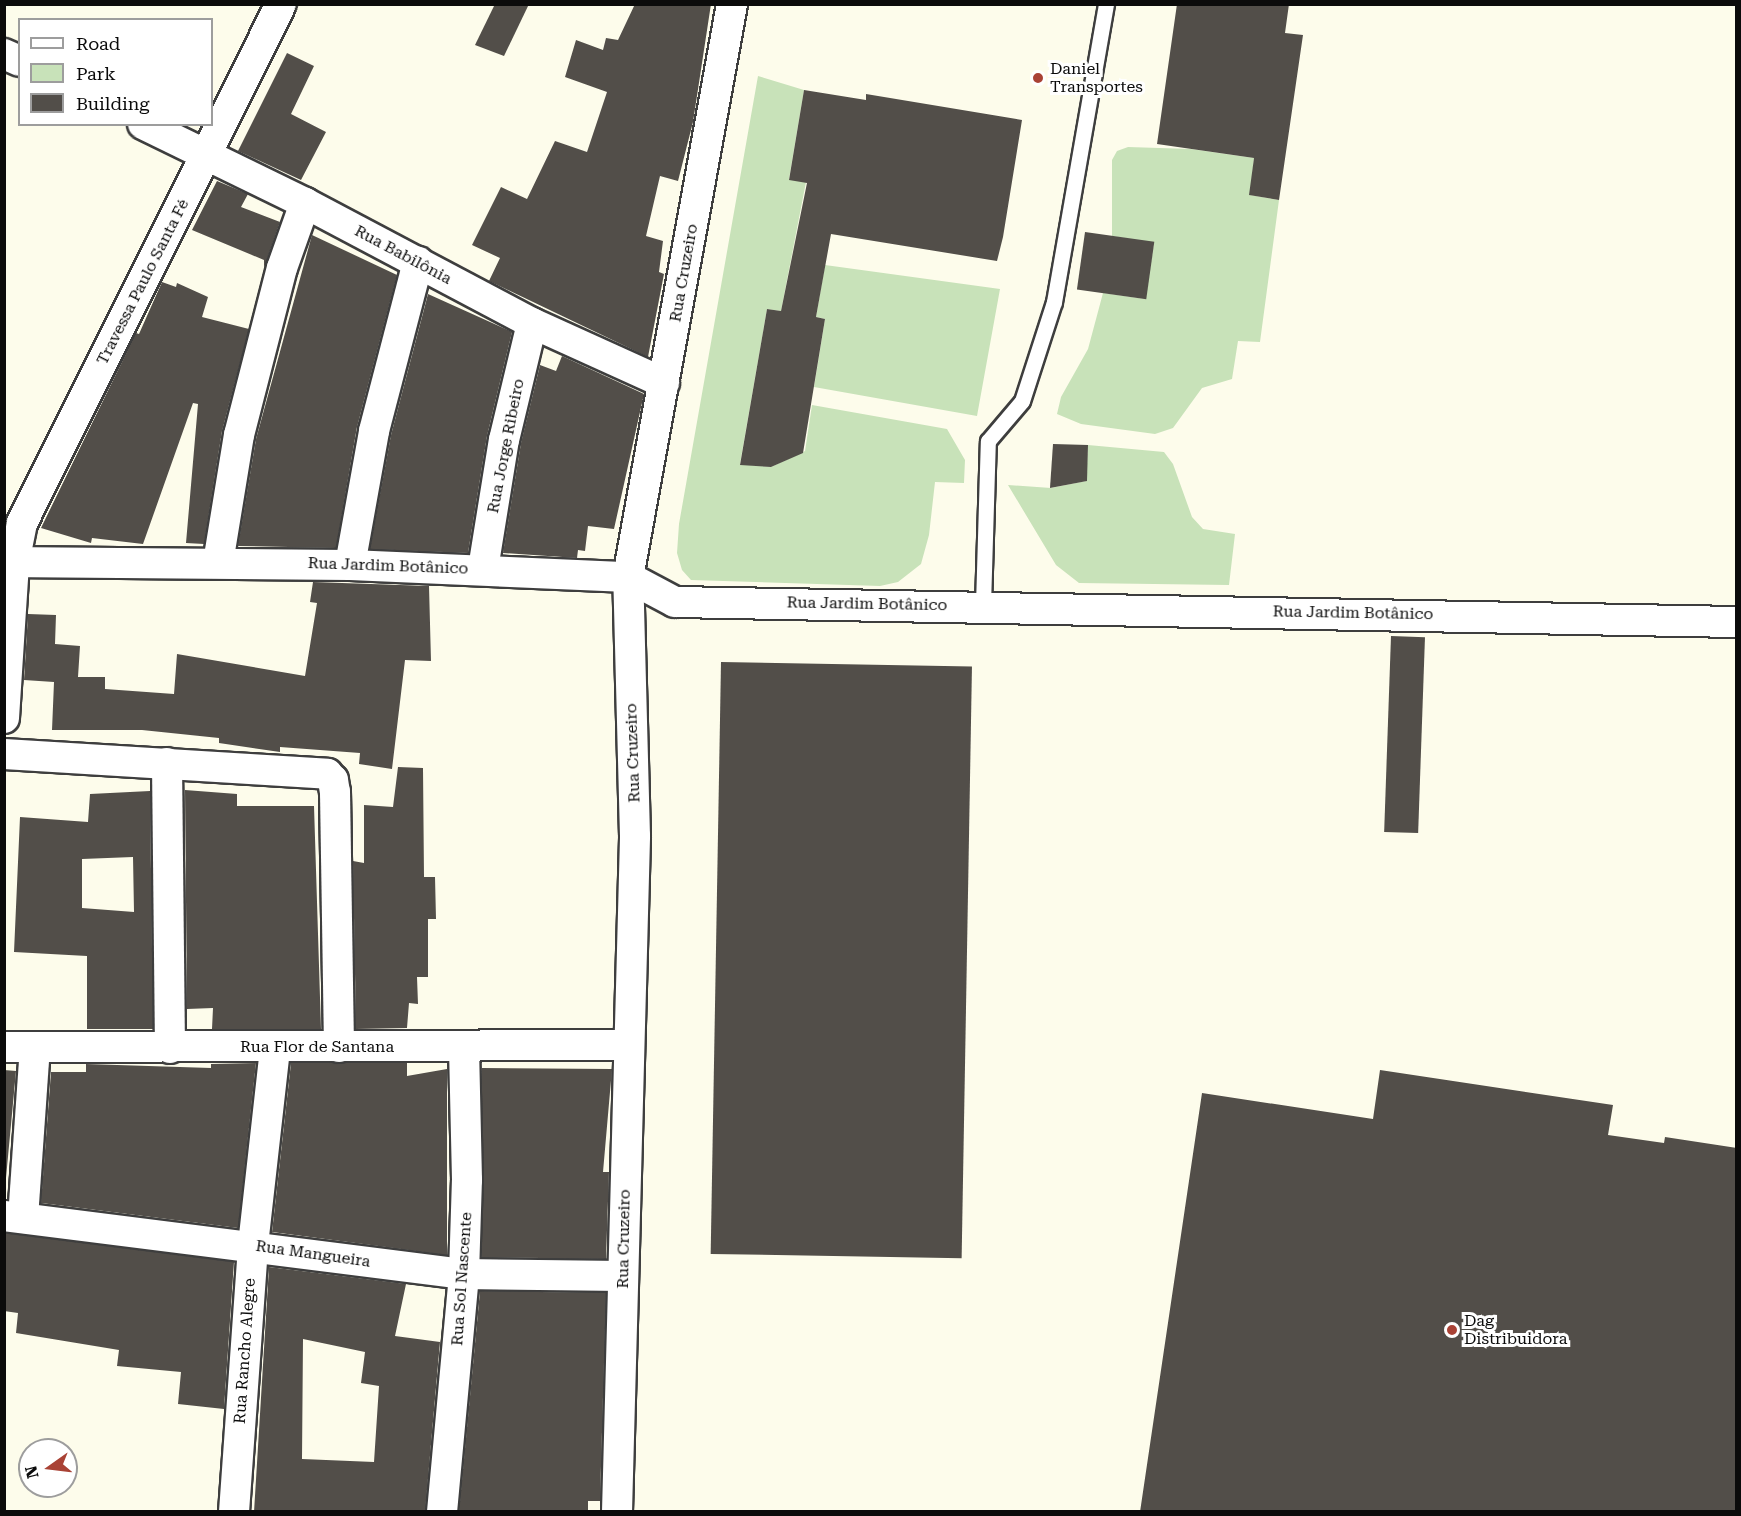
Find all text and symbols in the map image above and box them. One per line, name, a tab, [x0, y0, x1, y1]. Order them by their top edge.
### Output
legend	[18, 18, 213, 126]
text: Road	[76, 33, 120, 54]
place label: Daniel Transportes	[1050, 59, 1143, 97]
text: Park	[76, 63, 116, 84]
marker: Daniel Transportes	[1031, 71, 1045, 85]
text: Building	[76, 93, 150, 114]
street label: Travessa Paulo Santa Fé	[93, 196, 193, 368]
street label: Rua Babilônia	[351, 221, 455, 289]
street label: Rua Cruzeiro	[666, 222, 702, 324]
street label: Rua Jorge Ribeiro	[484, 377, 528, 515]
street label: Rua Jardim Botânico	[307, 554, 469, 578]
street label: Rua Jardim Botânico	[787, 593, 947, 615]
street label: Rua Jardim Botânico	[1273, 602, 1433, 624]
street label: Rua Cruzeiro	[622, 703, 644, 803]
street label: Rua Flor de Santana	[240, 1037, 394, 1057]
street label: Rua Cruzeiro	[614, 1189, 634, 1289]
street label: Rua Sol Nascente	[448, 1212, 476, 1346]
street label: Rua Mangueira	[254, 1236, 372, 1272]
street label: Rua Rancho Alegre	[230, 1278, 260, 1424]
place label: Dag Distribuidora	[1464, 1311, 1567, 1349]
marker: Dag Distribuidora	[1445, 1323, 1459, 1337]
north arrow	[18, 1438, 78, 1498]
text: N	[21, 1464, 43, 1480]

